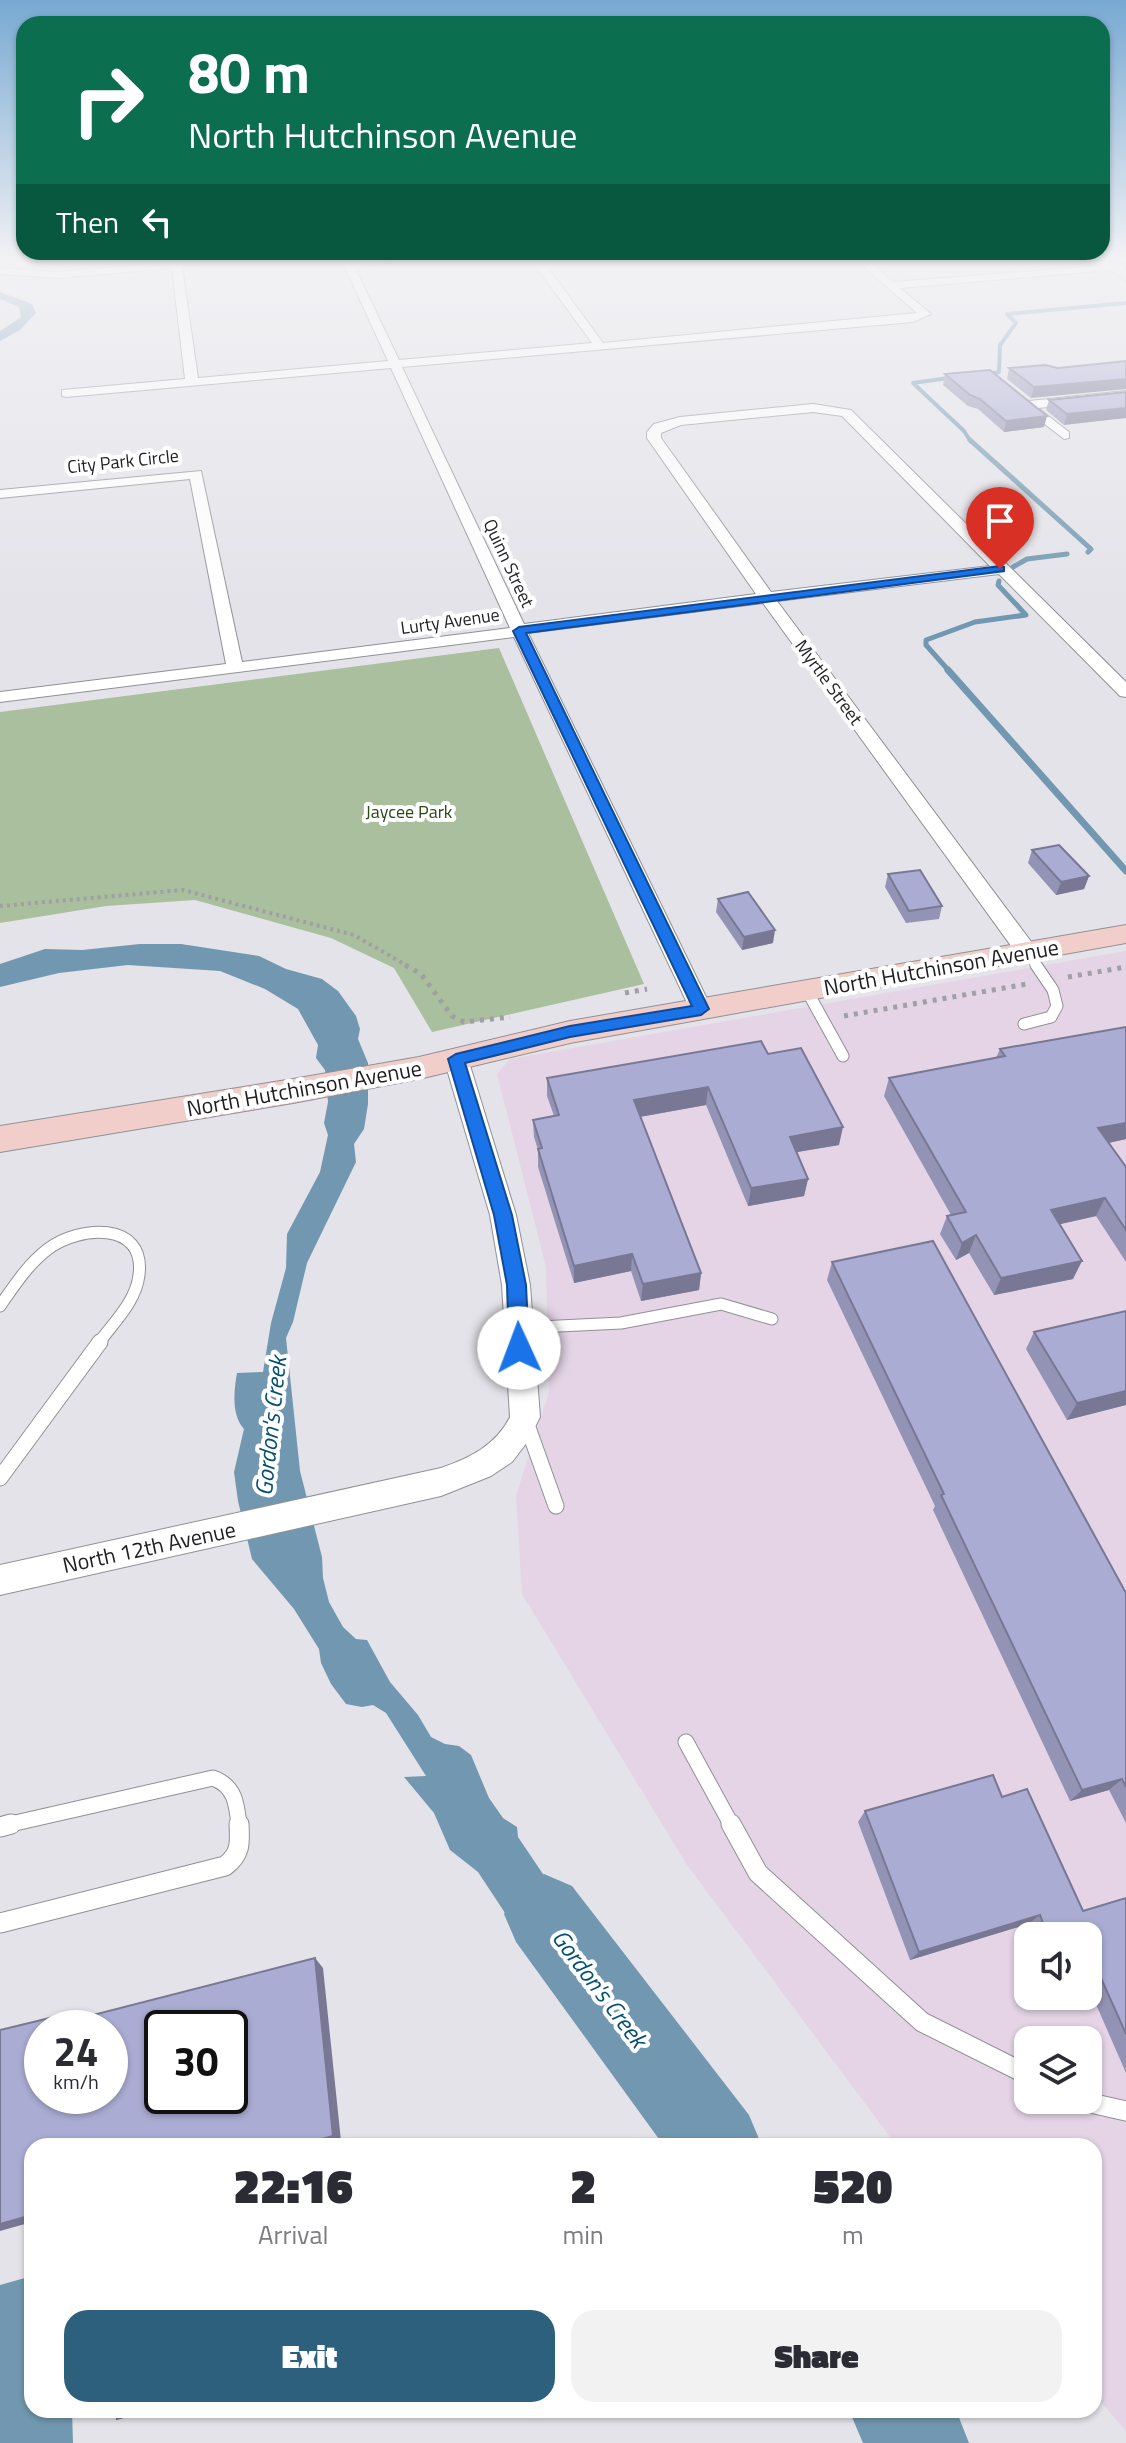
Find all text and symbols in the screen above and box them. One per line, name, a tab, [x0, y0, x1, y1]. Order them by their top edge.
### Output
text: 80 m	[188, 30, 310, 115]
icon: right	[56, 48, 160, 152]
text: North Hutchinson Avenue	[188, 107, 577, 162]
text: Then	[56, 199, 119, 245]
icon: left	[135, 200, 179, 244]
street label: City Park Circle	[66, 442, 180, 480]
pin	[966, 487, 1034, 569]
icon: arrive	[978, 499, 1022, 543]
street label: Quinn Street	[477, 514, 542, 612]
street label: Lurty Avenue	[399, 601, 501, 641]
street label: Myrtle Street	[789, 634, 870, 731]
park label: Jaycee Park	[366, 798, 453, 825]
street label: North Hutchinson Avenue	[821, 930, 1061, 1004]
street label: North Hutchinson Avenue	[184, 1051, 424, 1125]
position arrow	[477, 1306, 561, 1390]
water label: Gordon's Creek	[245, 1351, 296, 1497]
street label: North 12th Avenue	[59, 1512, 239, 1582]
water label: Gordon's Creek	[544, 1921, 658, 2057]
map controls	[1014, 1922, 1102, 2114]
button: sound	[1014, 1922, 1102, 2010]
speed limit sign: 30	[144, 2010, 248, 2114]
text: 24	[54, 2021, 98, 2082]
button: layers	[1014, 2026, 1102, 2114]
text: km/h	[53, 2066, 99, 2097]
text: 22:16	[233, 2149, 353, 2222]
text: 2	[570, 2149, 596, 2222]
text: 520	[813, 2149, 893, 2222]
text: Arrival	[258, 2215, 328, 2254]
text: min	[562, 2215, 604, 2254]
text: m	[842, 2215, 864, 2254]
button: Exit	[64, 2310, 555, 2402]
button: Share	[571, 2310, 1062, 2402]

